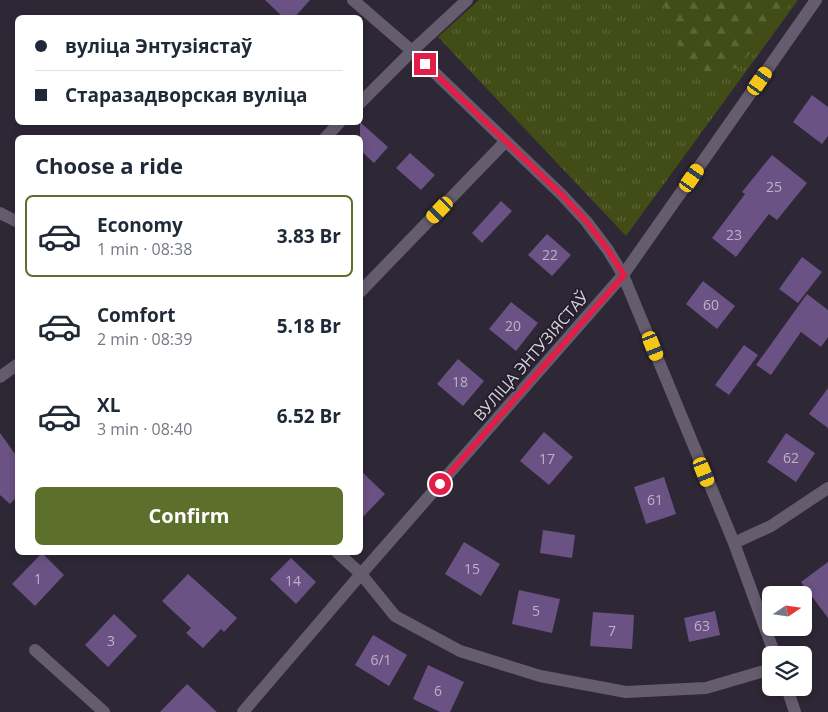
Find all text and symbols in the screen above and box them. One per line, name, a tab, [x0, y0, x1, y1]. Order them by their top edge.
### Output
text: вуліца Энтузіястаў	[65, 33, 252, 59]
route end	[414, 53, 436, 75]
car	[745, 64, 774, 98]
text: Старазадворская вуліца	[65, 82, 308, 108]
text: Choose a ride	[35, 150, 183, 180]
car	[677, 161, 706, 195]
house number: 25	[766, 177, 782, 196]
car	[424, 194, 455, 226]
text: Economy	[97, 212, 183, 238]
icon: car	[37, 214, 82, 259]
text: 3.83 Br	[277, 223, 341, 249]
house number: 23	[726, 225, 742, 244]
text: 1 min · 08:38	[97, 238, 192, 260]
house number: 22	[542, 245, 558, 264]
street label: ВУЛІЦА ЭНТУЗІЯСТАЎ	[468, 286, 594, 426]
house number: 60	[703, 295, 719, 314]
text: Comfort	[97, 302, 176, 328]
icon: car	[37, 304, 82, 349]
text: 5.18 Br	[277, 313, 341, 339]
house number: 20	[505, 316, 521, 335]
text: 2 min · 08:39	[97, 328, 192, 350]
car	[640, 329, 665, 363]
house number: 18	[452, 372, 468, 391]
text: XL	[97, 392, 120, 418]
icon: car	[37, 394, 82, 439]
text: 6.52 Br	[277, 403, 341, 429]
text: 3 min · 08:40	[97, 418, 192, 440]
house number: 62	[783, 448, 799, 467]
house number: 17	[539, 449, 555, 468]
car	[691, 455, 716, 489]
route start	[429, 473, 451, 495]
button: Confirm	[35, 487, 343, 545]
house number: 61	[647, 490, 663, 509]
house number: 15	[464, 559, 480, 578]
house number: 1	[34, 569, 42, 588]
house number: 14	[285, 571, 301, 590]
north arrow	[762, 586, 812, 636]
map controls	[762, 586, 812, 696]
house number: 5	[532, 601, 540, 620]
house number: 63	[694, 616, 710, 635]
house number: 7	[608, 621, 616, 640]
house number: 3	[107, 631, 115, 650]
button: layers	[762, 646, 812, 696]
house number: 6/1	[370, 650, 392, 669]
house number: 6	[434, 681, 442, 700]

